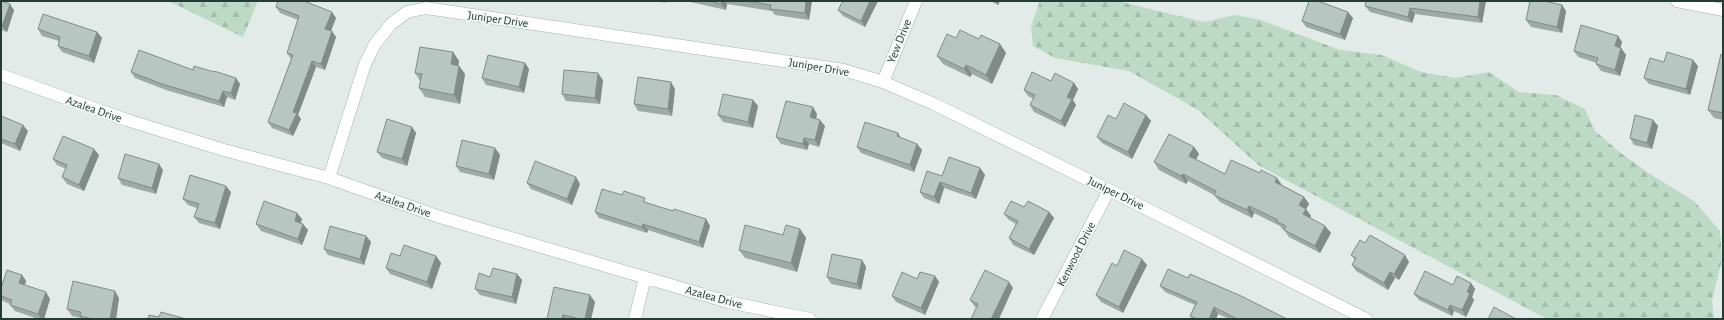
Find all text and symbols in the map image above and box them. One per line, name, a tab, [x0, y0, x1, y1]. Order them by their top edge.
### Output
street label: Juniper Drive	[467, 9, 529, 29]
street label: Yew Drive	[885, 17, 913, 65]
street label: Juniper Drive	[788, 56, 850, 78]
street label: Azalea Drive	[64, 94, 124, 124]
street label: Juniper Drive	[1086, 174, 1146, 212]
street label: Azalea Drive	[373, 189, 433, 219]
street label: Kenwood Drive	[1055, 220, 1097, 288]
street label: Azalea Drive	[684, 284, 744, 310]

